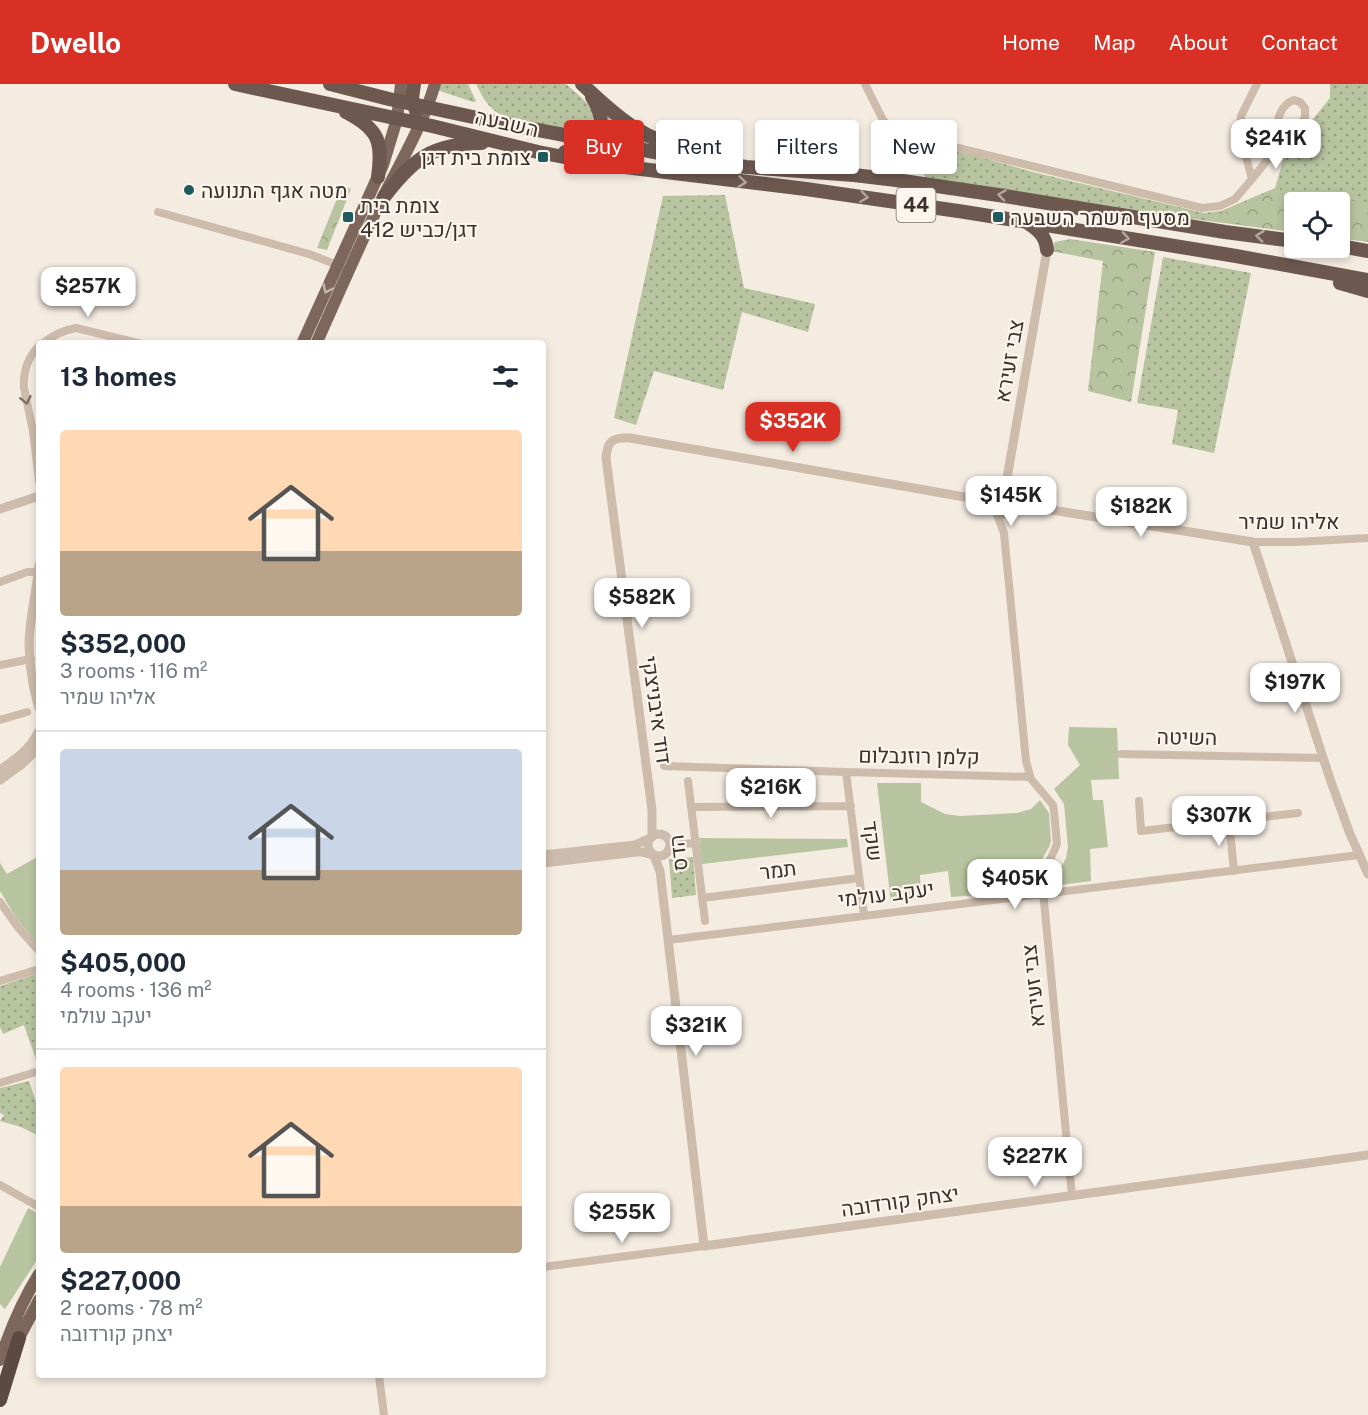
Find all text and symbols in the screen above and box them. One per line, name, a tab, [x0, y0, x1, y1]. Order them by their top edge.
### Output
text: Dwello	[30, 26, 121, 59]
text: Home	[1002, 30, 1060, 55]
text: Map	[1093, 30, 1136, 55]
text: About	[1169, 30, 1228, 55]
text: Contact	[1261, 30, 1338, 55]
street label: השבעה	[473, 104, 541, 142]
pin: $241K	[1234, 119, 1318, 170]
chip: Buy	[564, 120, 644, 174]
chip: Rent	[656, 120, 743, 174]
chip: Filters	[755, 120, 859, 174]
chip: New	[871, 120, 957, 174]
text: $241K	[1245, 126, 1307, 150]
place label: צומת בית דגן	[421, 145, 531, 170]
marker: צומת בית דגן	[536, 150, 550, 164]
one-way arrow	[737, 175, 746, 188]
place label: מטה אגף התנועה	[201, 178, 348, 203]
marker: מטה אגף התנועה	[182, 183, 196, 197]
road number: 44	[896, 188, 936, 222]
one-way arrow	[997, 190, 1006, 202]
one-way arrow	[859, 191, 868, 203]
map controls	[1284, 192, 1350, 258]
button: locate	[1284, 192, 1350, 258]
place label: צומת בית דגן/כביש 412	[360, 193, 477, 242]
place label: מסעף משמר השבעה	[1010, 205, 1190, 230]
marker: צומת בית דגן/כביש 412	[341, 210, 355, 224]
marker: מסעף משמר השבעה	[991, 210, 1005, 224]
one-way arrow	[1119, 231, 1129, 244]
one-way arrow	[1255, 231, 1264, 243]
pin: $257K	[46, 267, 130, 318]
text: $257K	[55, 274, 121, 298]
one-way arrow	[322, 283, 334, 294]
street label: צבי זעירא	[989, 318, 1029, 404]
icon: filters	[489, 360, 522, 393]
text: 13 homes	[60, 361, 177, 392]
one-way arrow	[19, 395, 32, 405]
pin: $352K	[751, 402, 835, 453]
text: $352K	[759, 409, 827, 433]
icon: home	[237, 469, 345, 577]
pin: $145K	[969, 476, 1053, 527]
text: $145K	[980, 483, 1042, 507]
pin: $182K	[1099, 487, 1183, 538]
text: $182K	[1110, 494, 1172, 518]
street label: אליהו שמיר	[1239, 509, 1339, 534]
pin: $582K	[600, 578, 684, 629]
text: $582K	[608, 585, 676, 609]
text: $352,000	[60, 628, 186, 659]
street label: דוד איבניצקי	[637, 654, 677, 766]
text: 3 rooms · 116 m²	[60, 659, 207, 683]
pin: $197K	[1253, 663, 1337, 714]
text: $197K	[1264, 670, 1326, 694]
text: אליהו שמיר	[60, 685, 156, 709]
street label: השיטה	[1156, 724, 1218, 750]
street label: קלמן רוזנבלום	[858, 742, 980, 770]
pin: $216K	[729, 768, 813, 819]
text: $216K	[740, 775, 802, 799]
icon: home	[237, 788, 345, 896]
pin: $307K	[1177, 796, 1261, 847]
text: $307K	[1186, 803, 1252, 827]
street label: שקד	[858, 819, 888, 863]
street label: הדס	[663, 833, 693, 873]
street label: תמר	[758, 855, 798, 885]
pin: $405K	[973, 859, 1057, 910]
text: $405K	[981, 866, 1049, 890]
street label: יעקב עולמי	[837, 876, 935, 912]
street label: צבי זעירא	[1016, 943, 1050, 1029]
text: $405,000	[60, 947, 186, 978]
text: 4 rooms · 136 m²	[60, 978, 212, 1002]
text: יעקב עולמי	[60, 1004, 152, 1028]
pin: $321K	[654, 1006, 738, 1057]
text: $321K	[665, 1013, 727, 1037]
icon: home	[237, 1106, 345, 1214]
pin: $227K	[993, 1137, 1077, 1188]
text: $227K	[1002, 1144, 1068, 1168]
street label: יצחק קורדובה	[839, 1180, 961, 1222]
pin: $255K	[580, 1193, 664, 1244]
text: $255K	[588, 1200, 656, 1224]
text: $227,000	[60, 1265, 181, 1296]
text: 2 rooms · 78 m²	[60, 1296, 203, 1320]
text: יצחק קורדובה	[60, 1322, 173, 1346]

